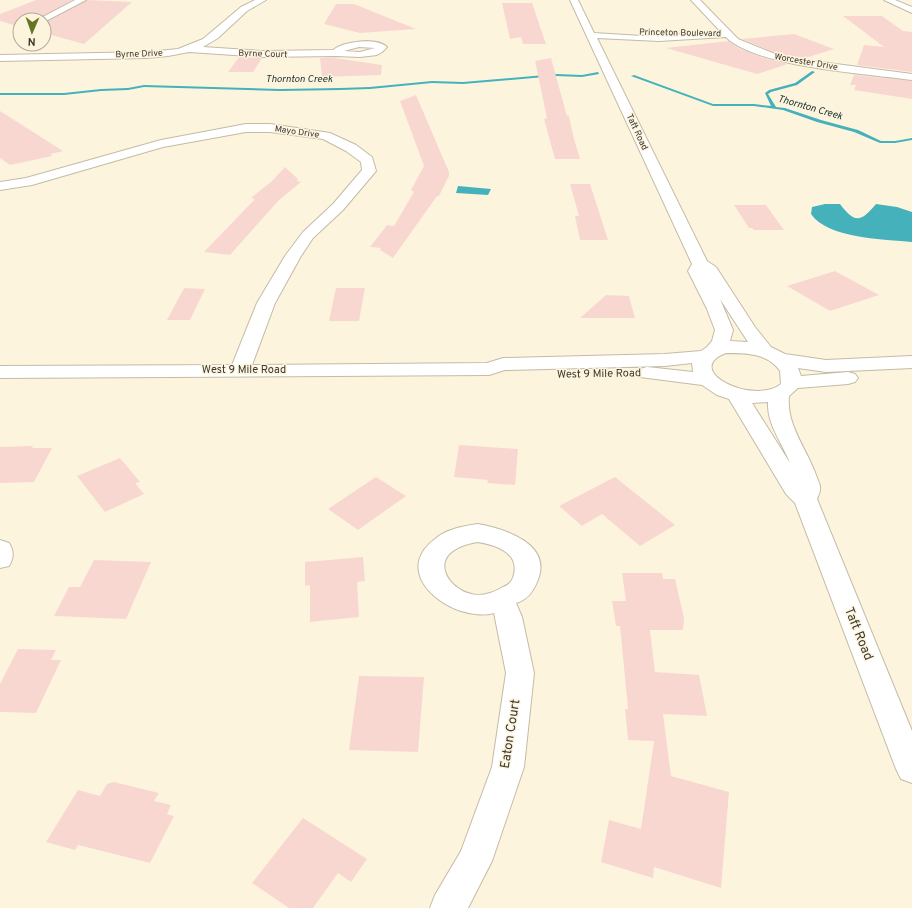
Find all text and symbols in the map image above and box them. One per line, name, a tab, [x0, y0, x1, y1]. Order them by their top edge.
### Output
north arrow	[12, 12, 52, 52]
street label: Princeton Boulevard	[639, 27, 721, 39]
text: N	[27, 34, 36, 48]
street label: Byrne Drive	[115, 48, 163, 60]
street label: Byrne Court	[238, 48, 288, 60]
street label: Worcester Drive	[773, 51, 839, 73]
water label: Thornton Creek	[266, 73, 333, 86]
water label: Thornton Creek	[776, 93, 845, 124]
street label: Taft Road	[624, 112, 650, 152]
street label: Mayo Drive	[274, 123, 320, 141]
street label: West 9 Mile Road	[202, 363, 286, 377]
street label: West 9 Mile Road	[557, 366, 641, 382]
street label: Taft Road	[840, 605, 876, 663]
street label: Eaton Court	[498, 698, 524, 770]

